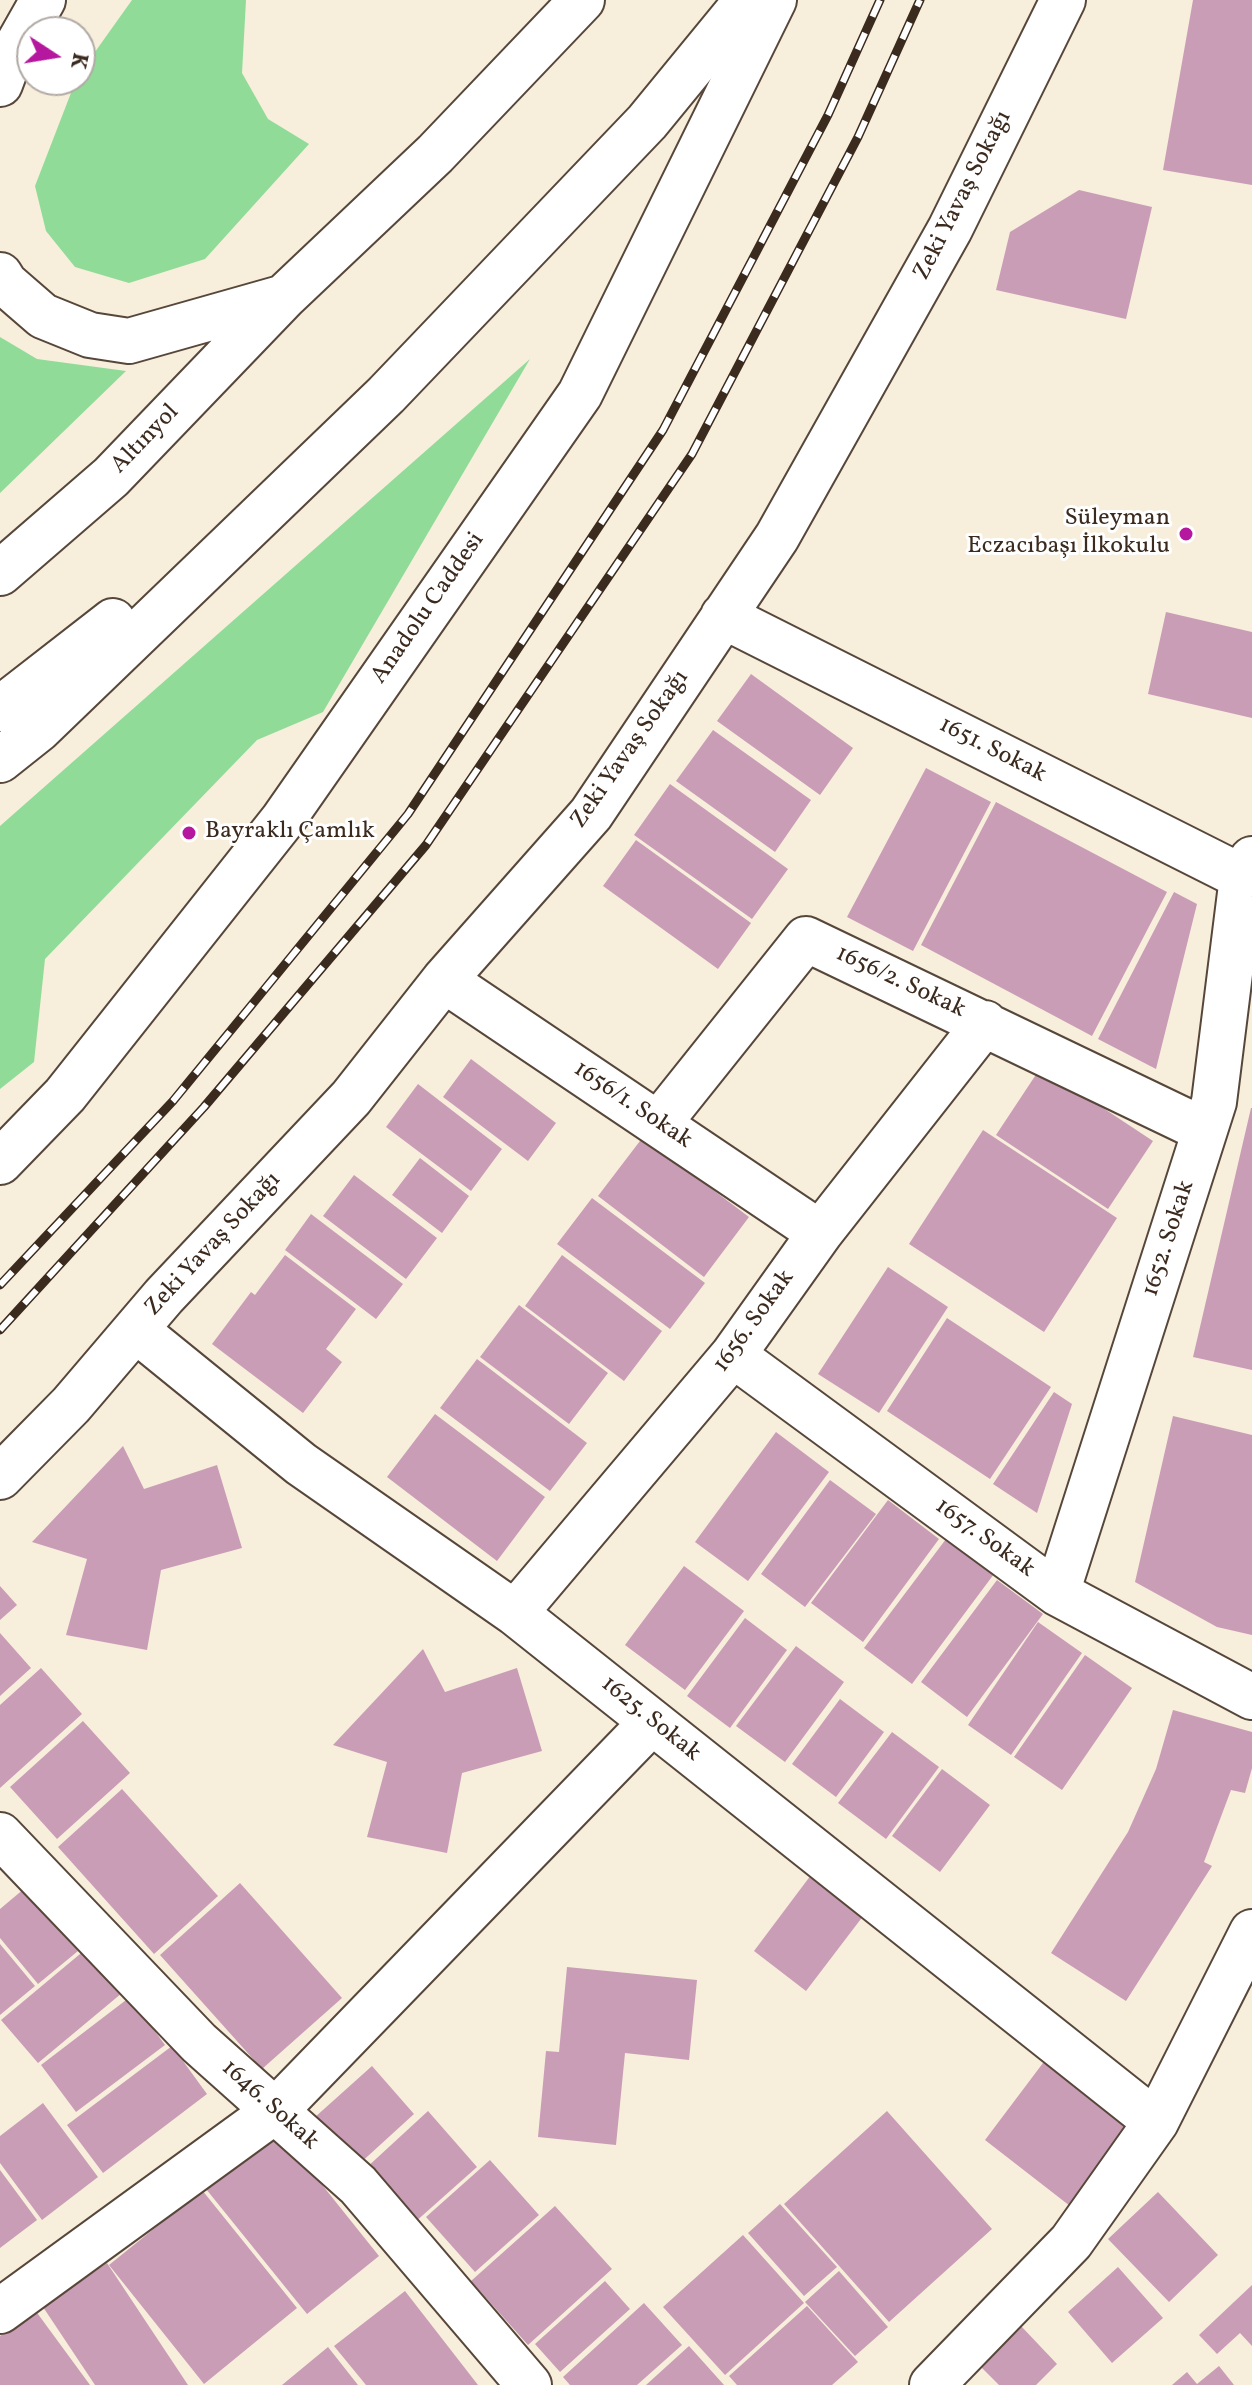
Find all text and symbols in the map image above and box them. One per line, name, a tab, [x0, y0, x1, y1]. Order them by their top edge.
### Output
north arrow	[16, 16, 96, 96]
text: K	[61, 50, 95, 72]
street label: Zeki Yavaş Sokağı	[909, 106, 1019, 286]
street label: Altınyol	[106, 399, 186, 481]
place label: Süleyman Eczacıbaşı İlkokulu	[967, 506, 1170, 562]
marker: Süleyman Eczacıbaşı İlkokulu	[1177, 525, 1195, 543]
street label: Anadolu Caddesi	[366, 528, 492, 690]
street label: Zeki Yavaş Sokağı	[566, 665, 696, 835]
street label: 1651. Sokak	[933, 712, 1051, 790]
place label: Bayraklı Çamlık	[205, 819, 375, 847]
marker: Bayraklı Çamlık	[180, 824, 198, 842]
street label: 1656/2. Sokak	[830, 940, 970, 1026]
street label: 1656/1. Sokak	[567, 1056, 697, 1156]
street label: Zeki Yavaş Sokağı	[140, 1167, 288, 1323]
street label: 1652. Sokak	[1138, 1177, 1202, 1301]
street label: 1656. Sokak	[708, 1265, 802, 1379]
street label: 1657. Sokak	[928, 1493, 1040, 1585]
street label: 1625. Sokak	[594, 1671, 706, 1769]
street label: 1646. Sokak	[214, 2055, 324, 2157]

